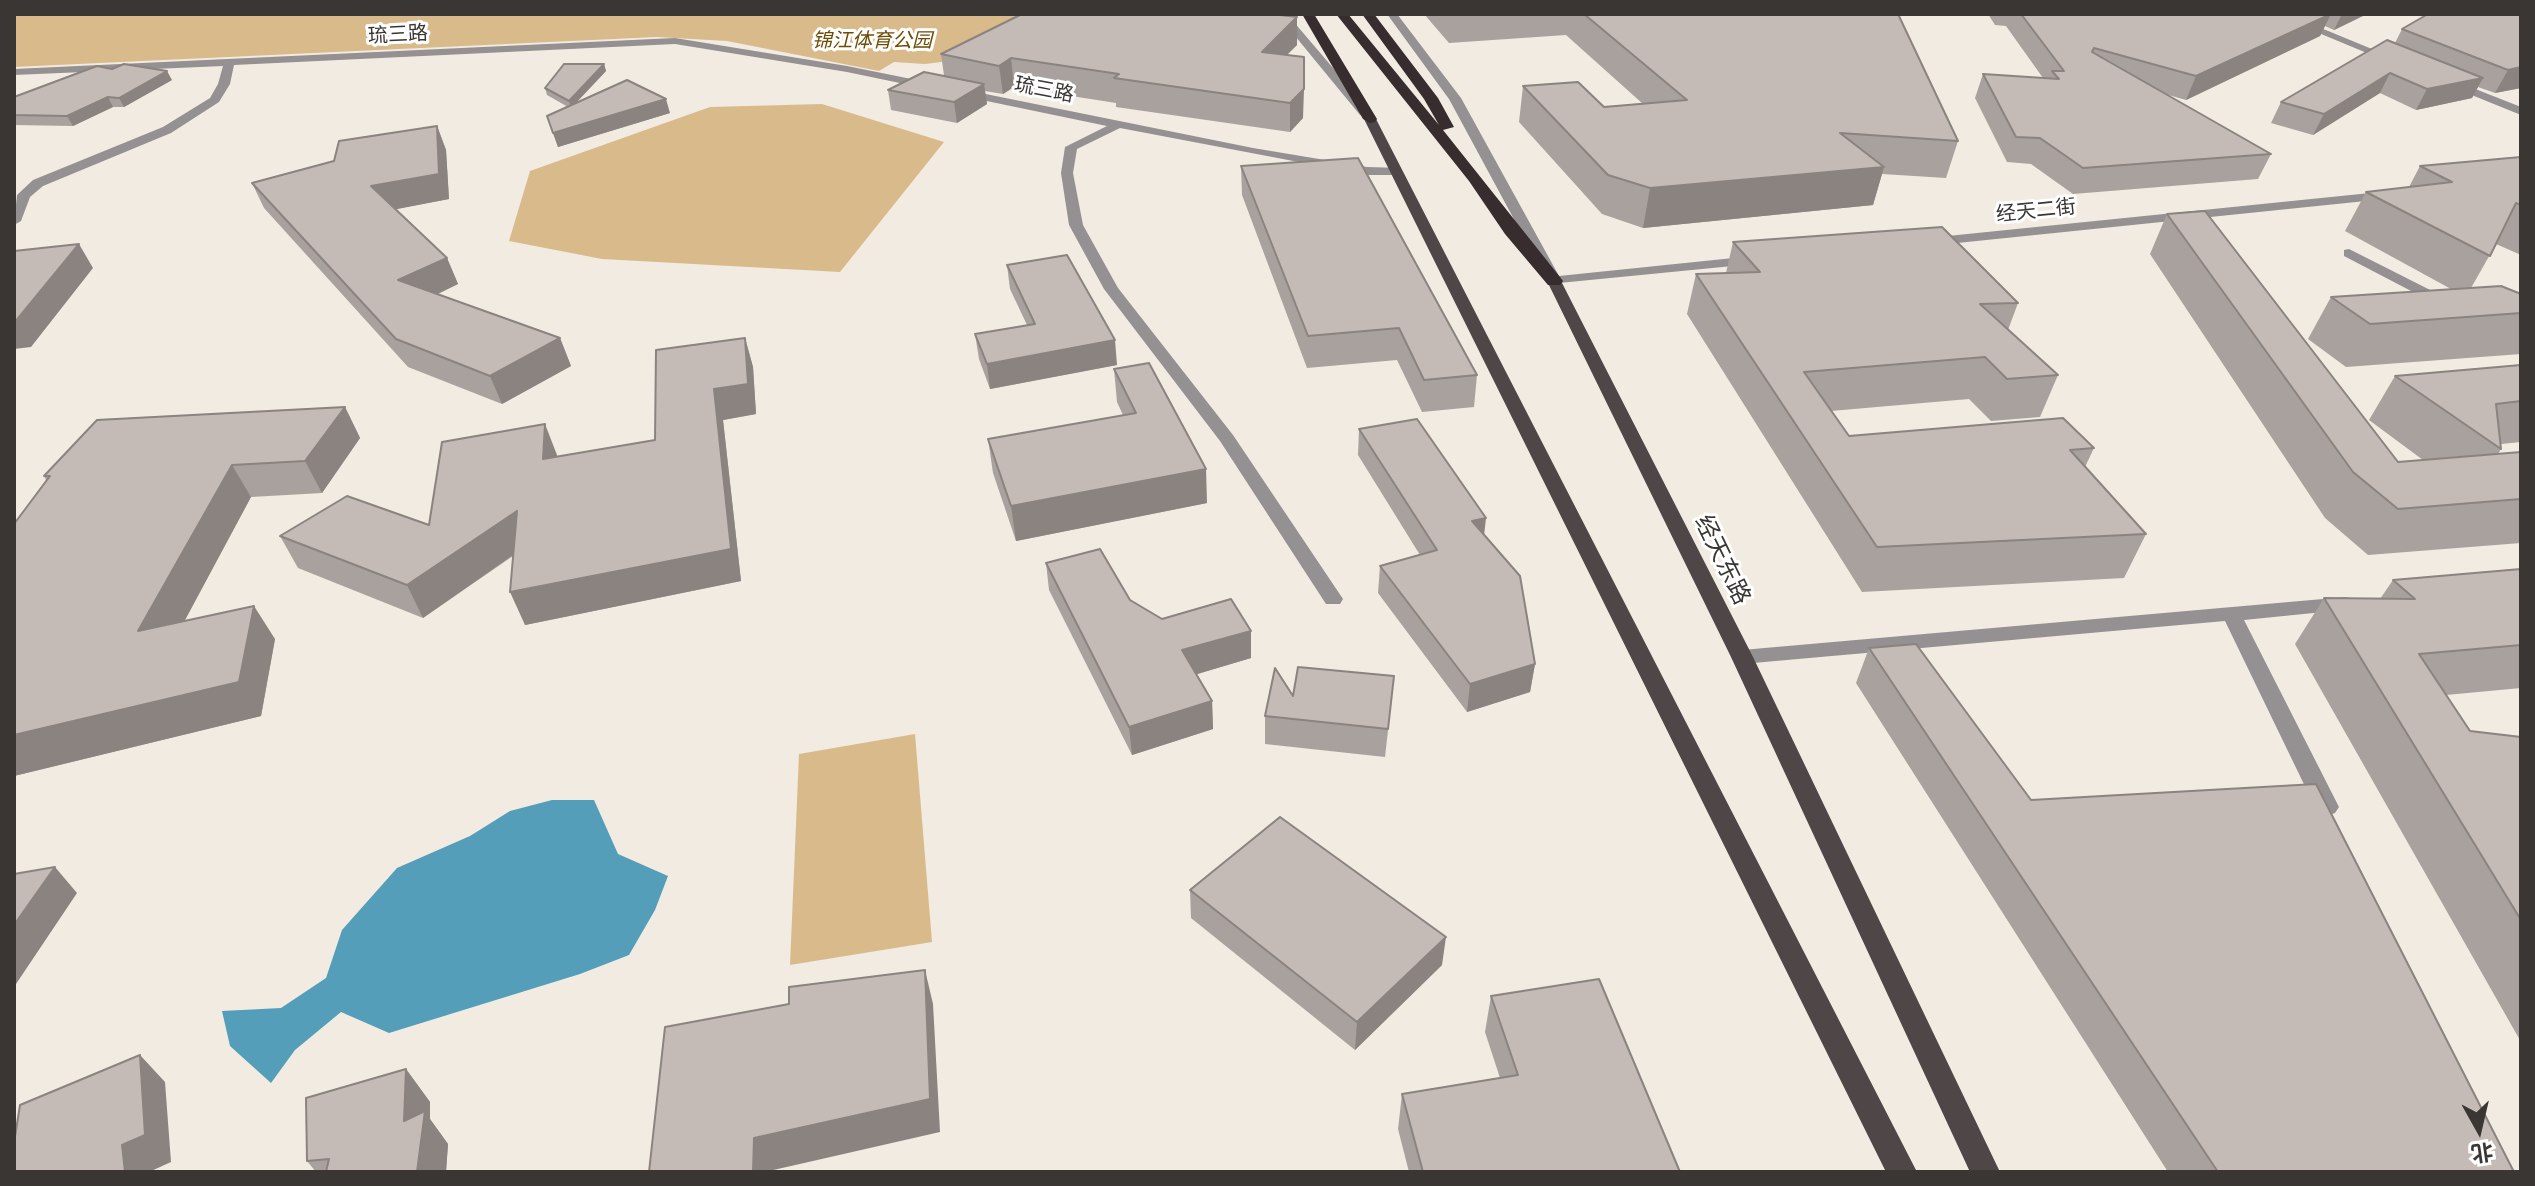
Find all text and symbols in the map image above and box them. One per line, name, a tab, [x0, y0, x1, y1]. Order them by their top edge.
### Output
street label: 琉三路	[367, 21, 429, 49]
park label: 锦江体育公园	[812, 29, 932, 53]
street label: 琉三路	[1012, 72, 1076, 108]
street label: 经天二街	[1995, 195, 2077, 227]
street label: 经天东路	[1688, 511, 1756, 609]
north arrow	[2439, 1090, 2519, 1170]
text: 北	[2469, 1136, 2496, 1172]

